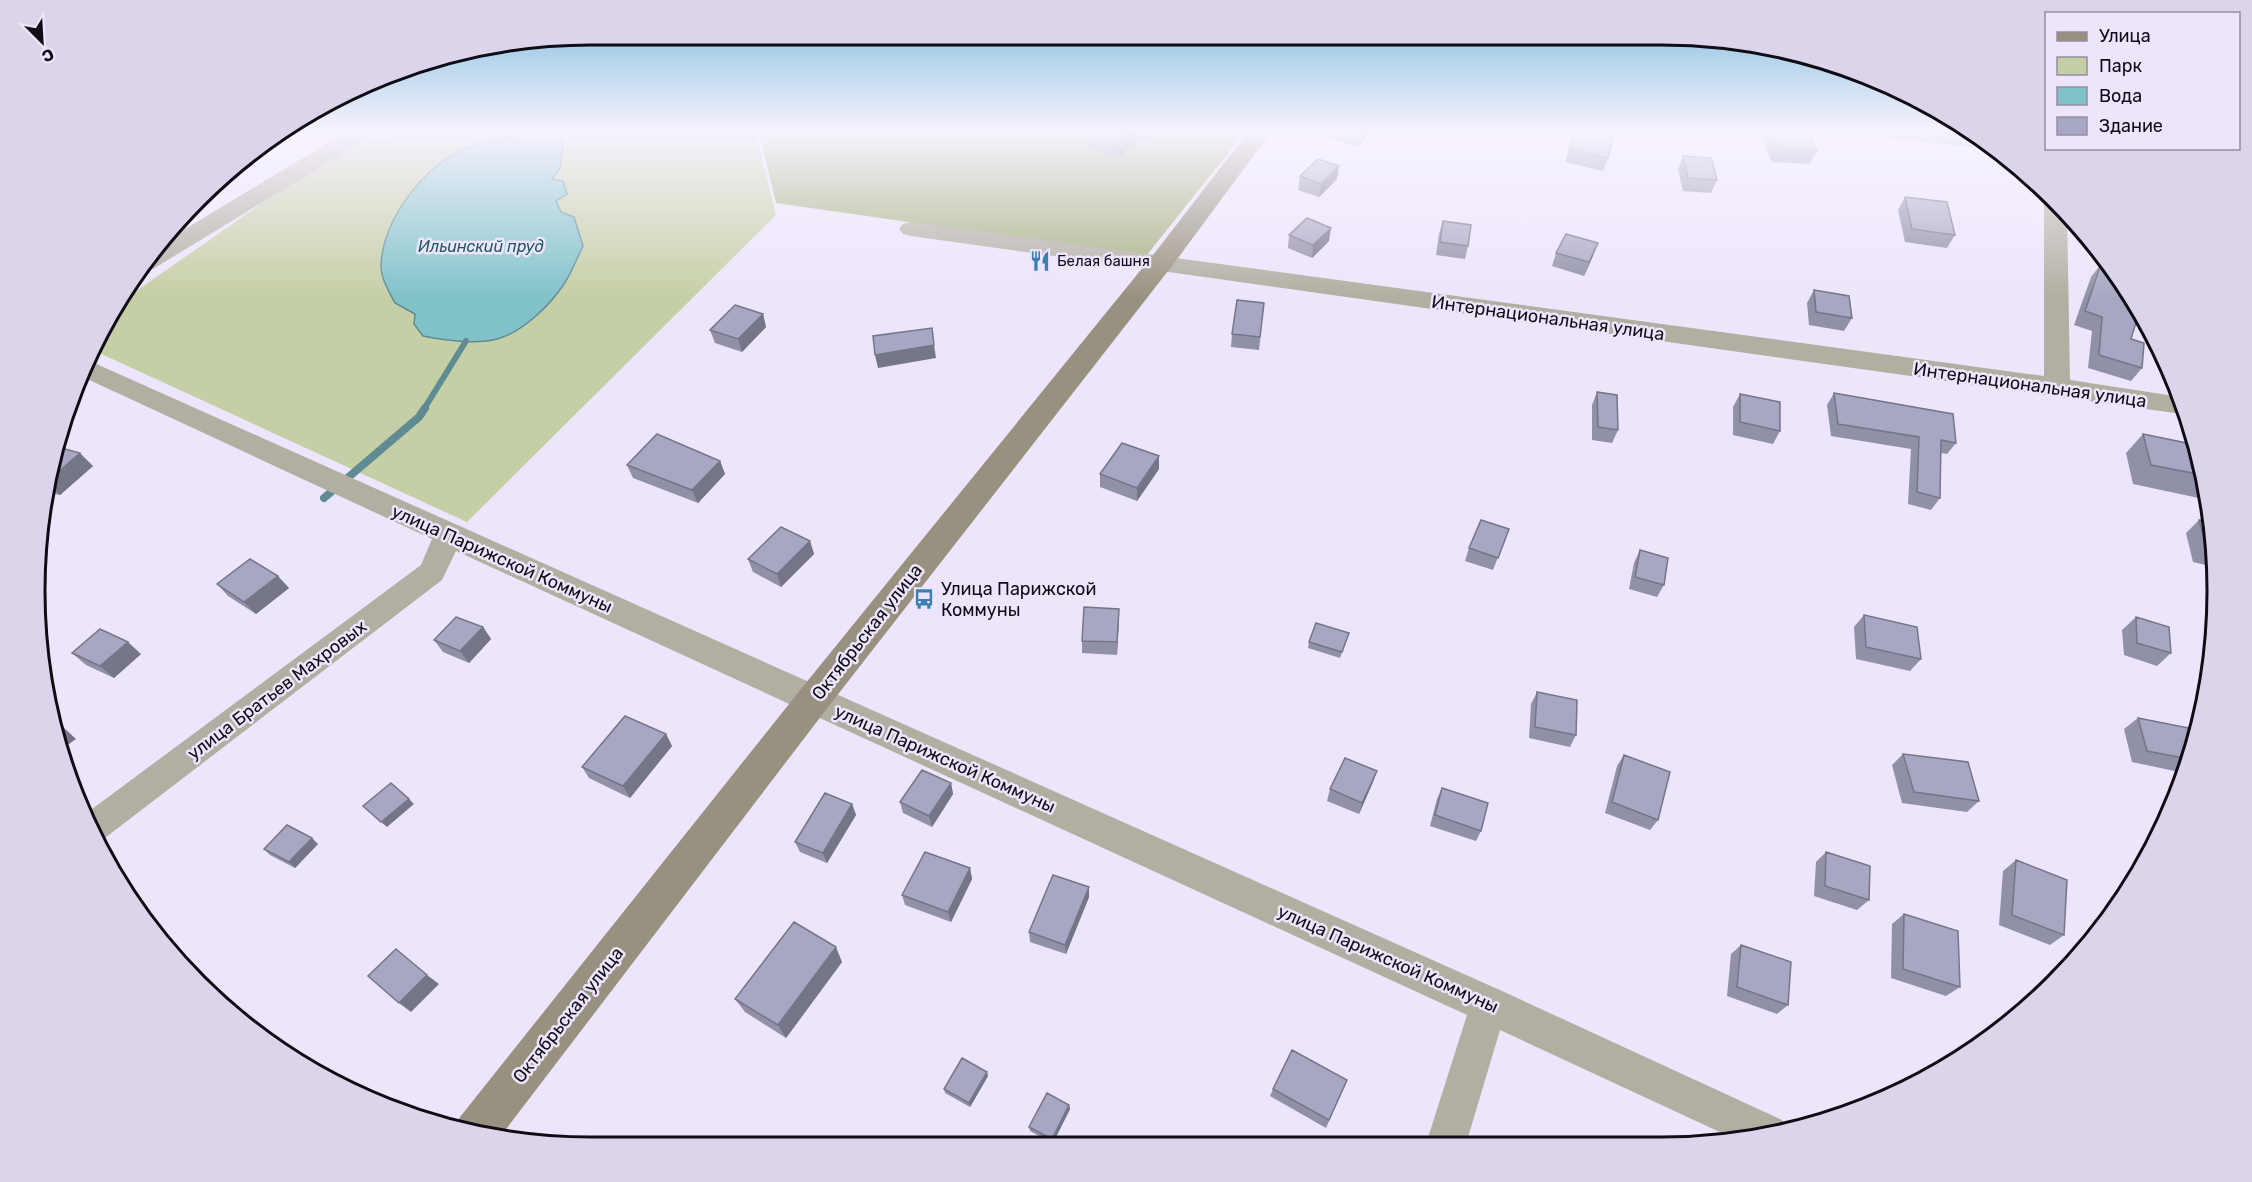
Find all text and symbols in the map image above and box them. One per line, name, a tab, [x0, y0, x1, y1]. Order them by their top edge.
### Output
north arrow	[12, 12, 72, 72]
legend	[2045, 12, 2240, 150]
text: Улица	[2099, 25, 2151, 47]
text: С	[39, 44, 57, 66]
text: Парк	[2099, 55, 2143, 77]
text: Вода	[2099, 85, 2142, 107]
text: Здание	[2099, 115, 2163, 137]
water label: Ильинский пруд	[418, 237, 544, 256]
restaurant icon: Белая башня	[1028, 249, 1052, 273]
place label: Белая башня	[1057, 252, 1150, 270]
street label: Интернациональная улица	[1430, 291, 1666, 345]
street label: Интернациональная улица	[1912, 358, 2148, 412]
street label: улица Парижской Коммуны	[388, 500, 616, 618]
street label: Октябрьская улица	[807, 560, 927, 704]
place label: Улица Парижской Коммуны	[941, 578, 1096, 621]
bus stop icon: Улица Парижской Коммуны	[912, 587, 936, 611]
street label: улица Братьев Махровых	[183, 615, 371, 765]
street label: улица Парижской Коммуны	[831, 700, 1059, 818]
street label: улица Парижской Коммуны	[1274, 900, 1502, 1018]
street label: Октябрьская улица	[508, 943, 628, 1087]

